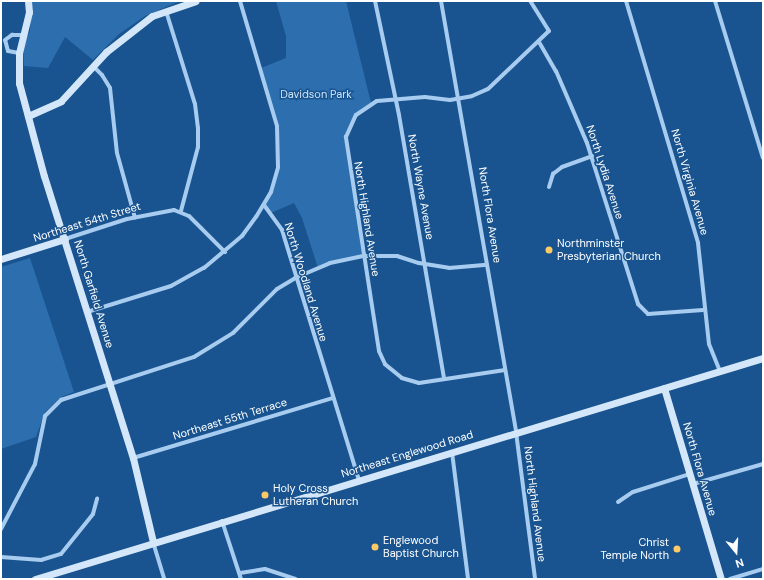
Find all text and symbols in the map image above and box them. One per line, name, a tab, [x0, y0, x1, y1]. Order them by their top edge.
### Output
park label: Davidson Park	[280, 87, 352, 101]
street label: North Lydia Avenue	[584, 123, 626, 221]
street label: North Virginia Avenue	[669, 127, 711, 237]
street label: North Wayne Avenue	[405, 133, 437, 241]
street label: North Highland Avenue	[351, 161, 383, 277]
street label: North Flora Avenue	[476, 166, 504, 264]
street label: Northeast 54th Street	[32, 199, 142, 245]
street label: North Woodland Avenue	[282, 221, 330, 343]
place label: Northminster Presbyterian Church	[557, 237, 661, 263]
street label: North Garfield Avenue	[71, 238, 117, 350]
marker: Northminster Presbyterian Church	[544, 245, 554, 255]
street label: Northeast 55th Terrace	[171, 395, 289, 443]
street label: North Flora Avenue	[680, 421, 720, 517]
street label: Northeast Englewood Road	[339, 428, 475, 480]
street label: North Highland Avenue	[521, 445, 549, 563]
place label: Holy Cross Lutheran Church	[273, 482, 358, 508]
marker: Holy Cross Lutheran Church	[260, 490, 270, 500]
north arrow	[716, 532, 756, 572]
place label: Englewood Baptist Church	[383, 534, 459, 560]
place label: Christ Temple North	[600, 536, 669, 562]
marker: Englewood Baptist Church	[370, 542, 380, 552]
marker: Christ Temple North	[672, 544, 682, 554]
text: N	[734, 556, 746, 571]

